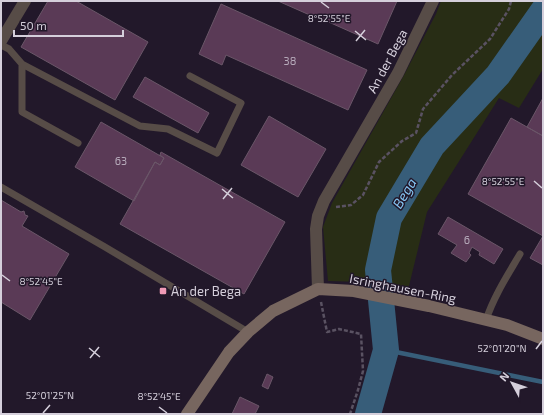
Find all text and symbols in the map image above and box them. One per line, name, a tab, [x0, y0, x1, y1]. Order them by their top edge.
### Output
scale bar	[14, 12, 123, 38]
text: 8°52'55"E	[308, 12, 351, 24]
text: 50 m	[20, 18, 47, 32]
street label: An der Bega	[363, 26, 411, 96]
house number: 38	[284, 54, 296, 67]
house number: 63	[115, 154, 127, 167]
water label: Bega	[388, 175, 420, 211]
text: 8°52'55"E	[482, 175, 525, 187]
house number: 6	[464, 233, 470, 246]
street label: Isringhausen-Ring	[348, 270, 458, 306]
text: 8°52'45"E	[19, 275, 63, 287]
place label: An der Bega	[171, 283, 241, 299]
marker: An der Bega	[158, 286, 168, 296]
text: 52°01'20"N	[478, 342, 526, 354]
north arrow	[492, 363, 532, 403]
text: N	[496, 369, 512, 383]
text: 52°01'25"N	[26, 389, 74, 401]
text: 8°52'45"E	[137, 390, 181, 402]

